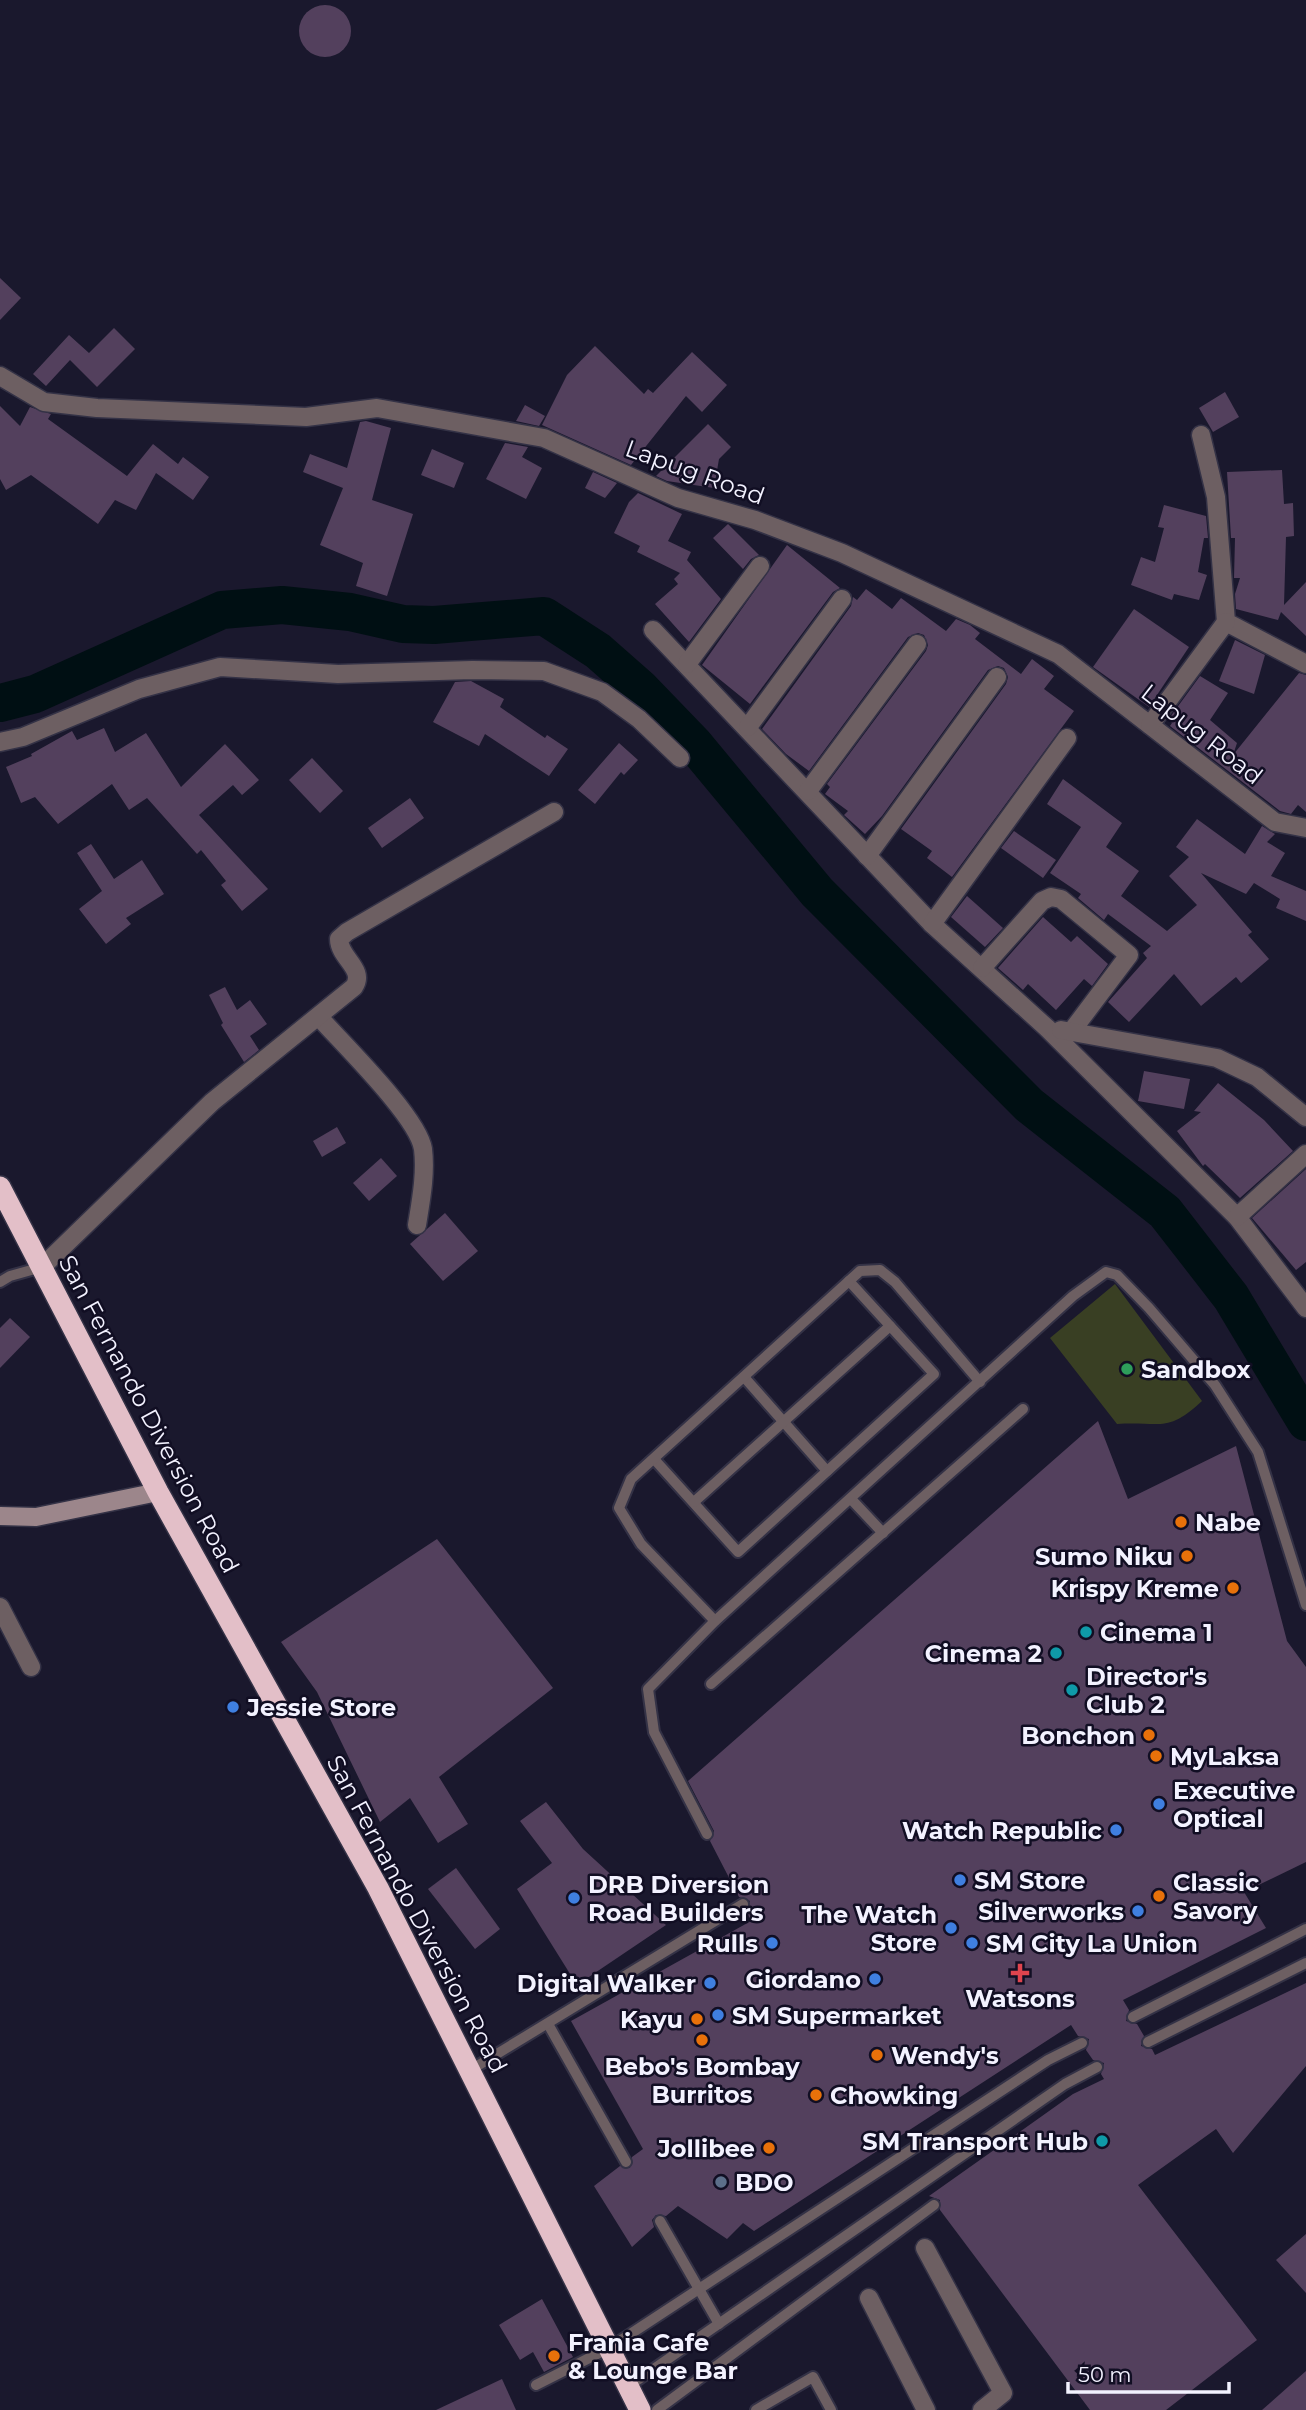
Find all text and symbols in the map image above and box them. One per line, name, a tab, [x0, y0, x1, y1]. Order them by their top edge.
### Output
street label: Lapug Road	[621, 433, 769, 511]
street label: Lapug Road	[1135, 678, 1269, 790]
street label: San Fernando Diversion Road	[53, 1250, 245, 1578]
place label: Sandbox	[1141, 1355, 1251, 1384]
marker: Sandbox	[1119, 1361, 1135, 1377]
place label: Nabe	[1195, 1508, 1261, 1537]
marker: Nabe	[1173, 1514, 1189, 1530]
place label: Sumo Niku	[1035, 1542, 1173, 1571]
marker: Sumo Niku	[1179, 1548, 1195, 1564]
place label: Krispy Kreme	[1051, 1574, 1219, 1603]
marker: Krispy Kreme	[1225, 1580, 1241, 1596]
place label: Cinema 1	[1100, 1618, 1213, 1647]
marker: Cinema 1	[1078, 1624, 1094, 1640]
place label: Cinema 2	[925, 1639, 1042, 1668]
marker: Cinema 2	[1048, 1645, 1064, 1661]
place label: Director's Club 2	[1086, 1662, 1207, 1719]
marker: Director's Club 2	[1064, 1682, 1080, 1698]
place label: Jessie Store	[246, 1693, 396, 1722]
marker: Jessie Store	[225, 1699, 241, 1715]
place label: Bonchon	[1021, 1721, 1135, 1750]
marker: Bonchon	[1141, 1727, 1157, 1743]
place label: MyLaksa	[1170, 1742, 1280, 1771]
marker: MyLaksa	[1148, 1748, 1164, 1764]
street label: San Fernando Diversion Road	[321, 1750, 513, 2078]
place label: Executive Optical	[1173, 1776, 1295, 1833]
marker: Executive Optical	[1151, 1796, 1167, 1812]
place label: Watch Republic	[902, 1816, 1102, 1845]
marker: Watch Republic	[1108, 1822, 1124, 1838]
place label: SM Store	[974, 1866, 1085, 1895]
place label: Classic Savory	[1173, 1868, 1259, 1925]
place label: DRB Diversion Road Builders	[588, 1870, 769, 1927]
marker: SM Store	[952, 1872, 968, 1888]
marker: Classic Savory	[1151, 1888, 1167, 1904]
marker: DRB Diversion Road Builders	[566, 1890, 582, 1906]
place label: Silverworks	[978, 1897, 1124, 1926]
place label: The Watch Store	[801, 1900, 937, 1957]
marker: Silverworks	[1130, 1903, 1146, 1919]
marker: The Watch Store	[943, 1920, 959, 1936]
place label: Rulls	[697, 1929, 758, 1958]
place label: SM City La Union	[986, 1929, 1198, 1958]
marker: Rulls	[764, 1935, 780, 1951]
marker: SM City La Union	[964, 1935, 980, 1951]
place label: Giordano	[746, 1965, 861, 1994]
marker: Watsons	[1012, 1965, 1028, 1981]
place label: Digital Walker	[517, 1969, 696, 1998]
marker: Giordano	[867, 1971, 883, 1987]
marker: Digital Walker	[702, 1975, 718, 1991]
place label: Watsons	[965, 1984, 1075, 2013]
place label: SM Supermarket	[732, 2001, 942, 2030]
place label: Kayu	[620, 2005, 683, 2034]
marker: SM Supermarket	[710, 2007, 726, 2023]
marker: Kayu	[689, 2011, 705, 2027]
marker: Bebo's Bombay Burritos	[694, 2032, 710, 2048]
place label: Wendy's	[891, 2041, 999, 2070]
marker: Wendy's	[869, 2047, 885, 2063]
place label: Bebo's Bombay Burritos	[604, 2052, 800, 2109]
place label: Chowking	[830, 2081, 958, 2110]
marker: Chowking	[808, 2087, 824, 2103]
place label: SM Transport Hub	[862, 2127, 1088, 2156]
marker: SM Transport Hub	[1094, 2133, 1110, 2149]
place label: Jollibee	[657, 2134, 755, 2163]
marker: Jollibee	[761, 2140, 777, 2156]
place label: BDO	[735, 2168, 793, 2197]
marker: BDO	[713, 2174, 729, 2190]
place label: Frania Cafe & Lounge Bar	[568, 2328, 738, 2385]
marker: Frania Cafe & Lounge Bar	[546, 2348, 562, 2364]
scale bar	[1068, 2350, 1229, 2394]
text: 50 m	[1078, 2362, 1132, 2387]

